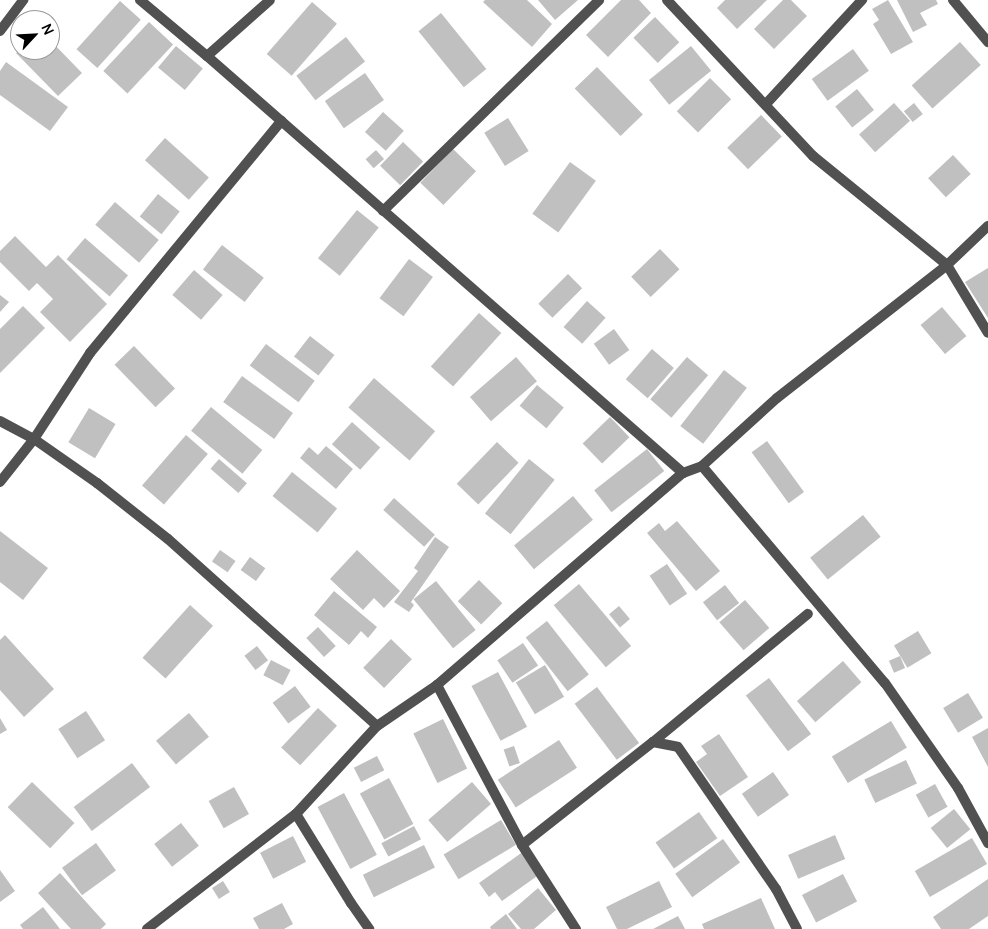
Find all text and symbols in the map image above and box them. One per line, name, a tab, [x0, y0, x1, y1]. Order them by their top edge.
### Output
north arrow	[10, 10, 60, 60]
text: N	[37, 20, 59, 37]

